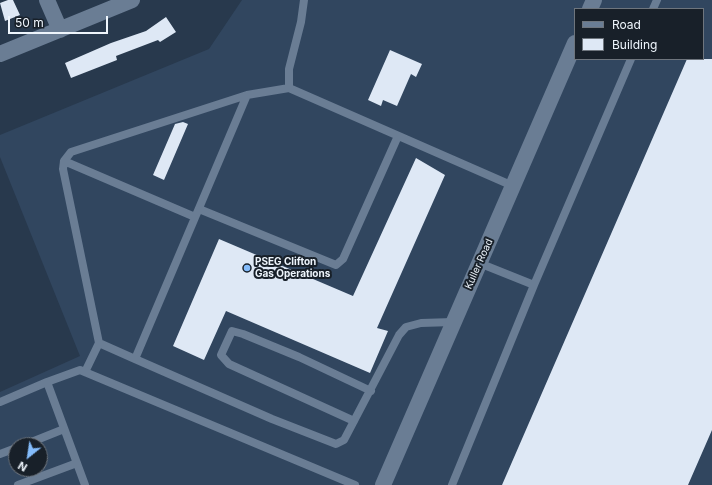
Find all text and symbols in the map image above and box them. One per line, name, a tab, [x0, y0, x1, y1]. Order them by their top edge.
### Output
scale bar	[10, 8, 110, 34]
legend	[574, 8, 704, 60]
text: 50 m	[15, 15, 44, 30]
text: Road	[612, 17, 641, 32]
text: Building	[612, 37, 657, 52]
street label: Kuller Road	[463, 237, 495, 291]
place label: PSEG Clifton Gas Operations	[255, 256, 330, 280]
marker: PSEG Clifton Gas Operations	[242, 263, 252, 273]
north arrow	[8, 437, 48, 477]
text: N	[15, 458, 30, 475]

